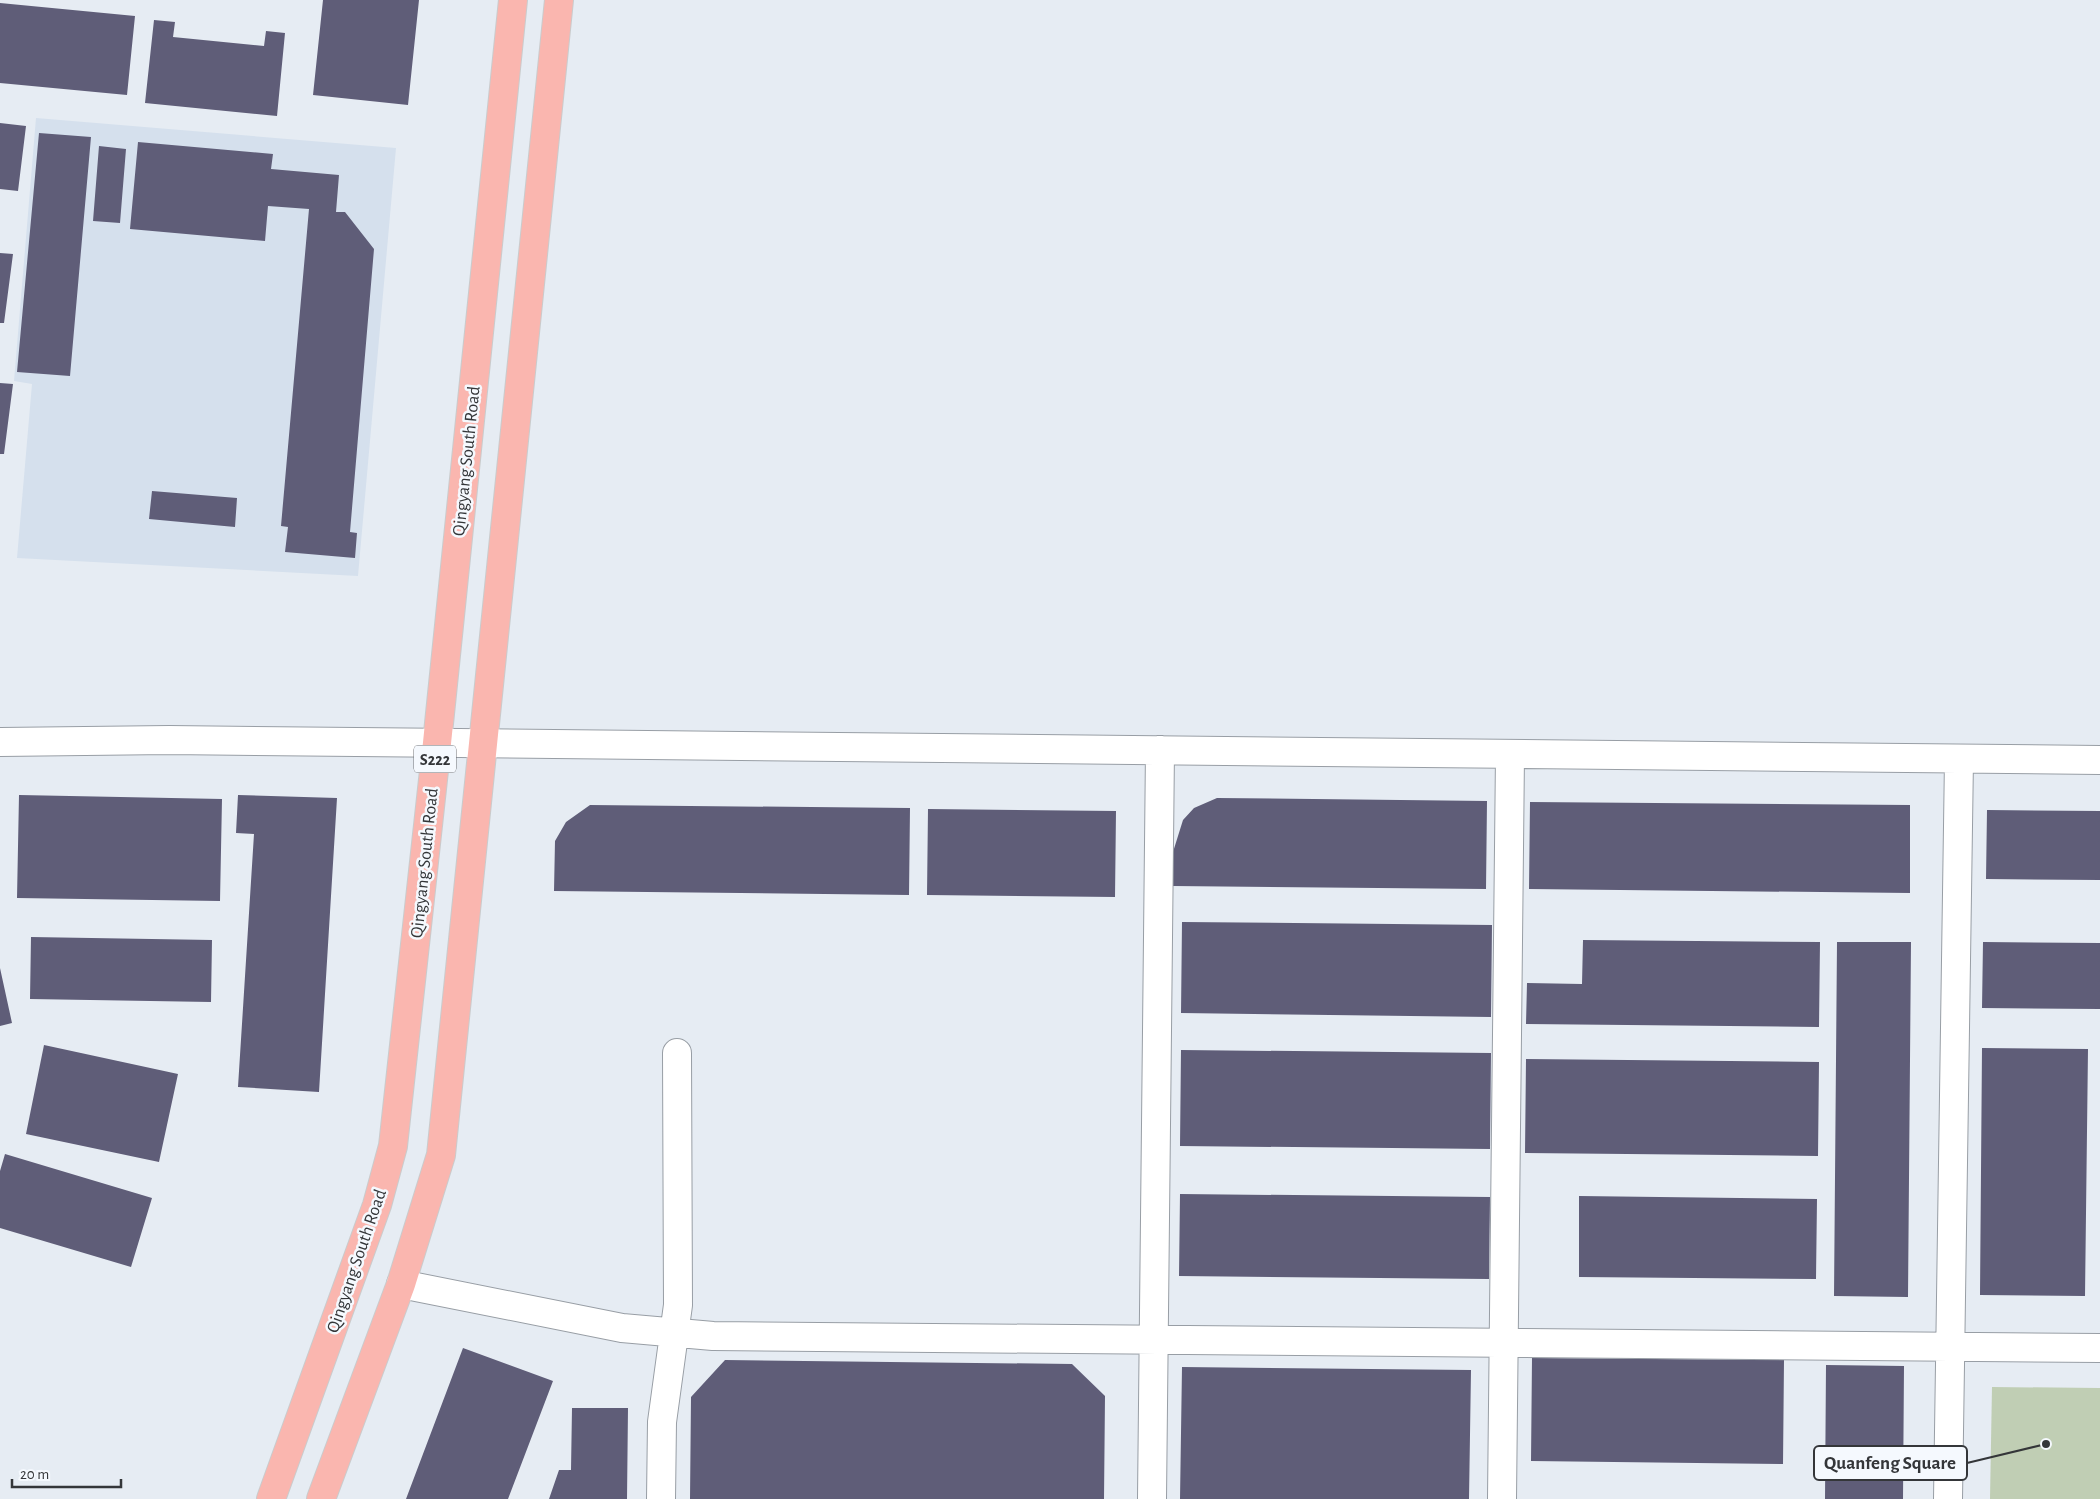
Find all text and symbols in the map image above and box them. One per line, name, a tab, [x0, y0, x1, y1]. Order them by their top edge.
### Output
street label: Qingyang South Road	[450, 385, 484, 537]
road number: S222	[414, 746, 456, 772]
street label: Qingyang South Road	[408, 787, 442, 939]
street label: Qingyang South Road	[324, 1187, 390, 1335]
callout: Quanfeng Square	[1814, 1446, 1967, 1480]
text: Quanfeng Square	[1824, 1454, 1956, 1473]
scale bar	[12, 1456, 121, 1488]
text: 20 m	[20, 1467, 49, 1482]

